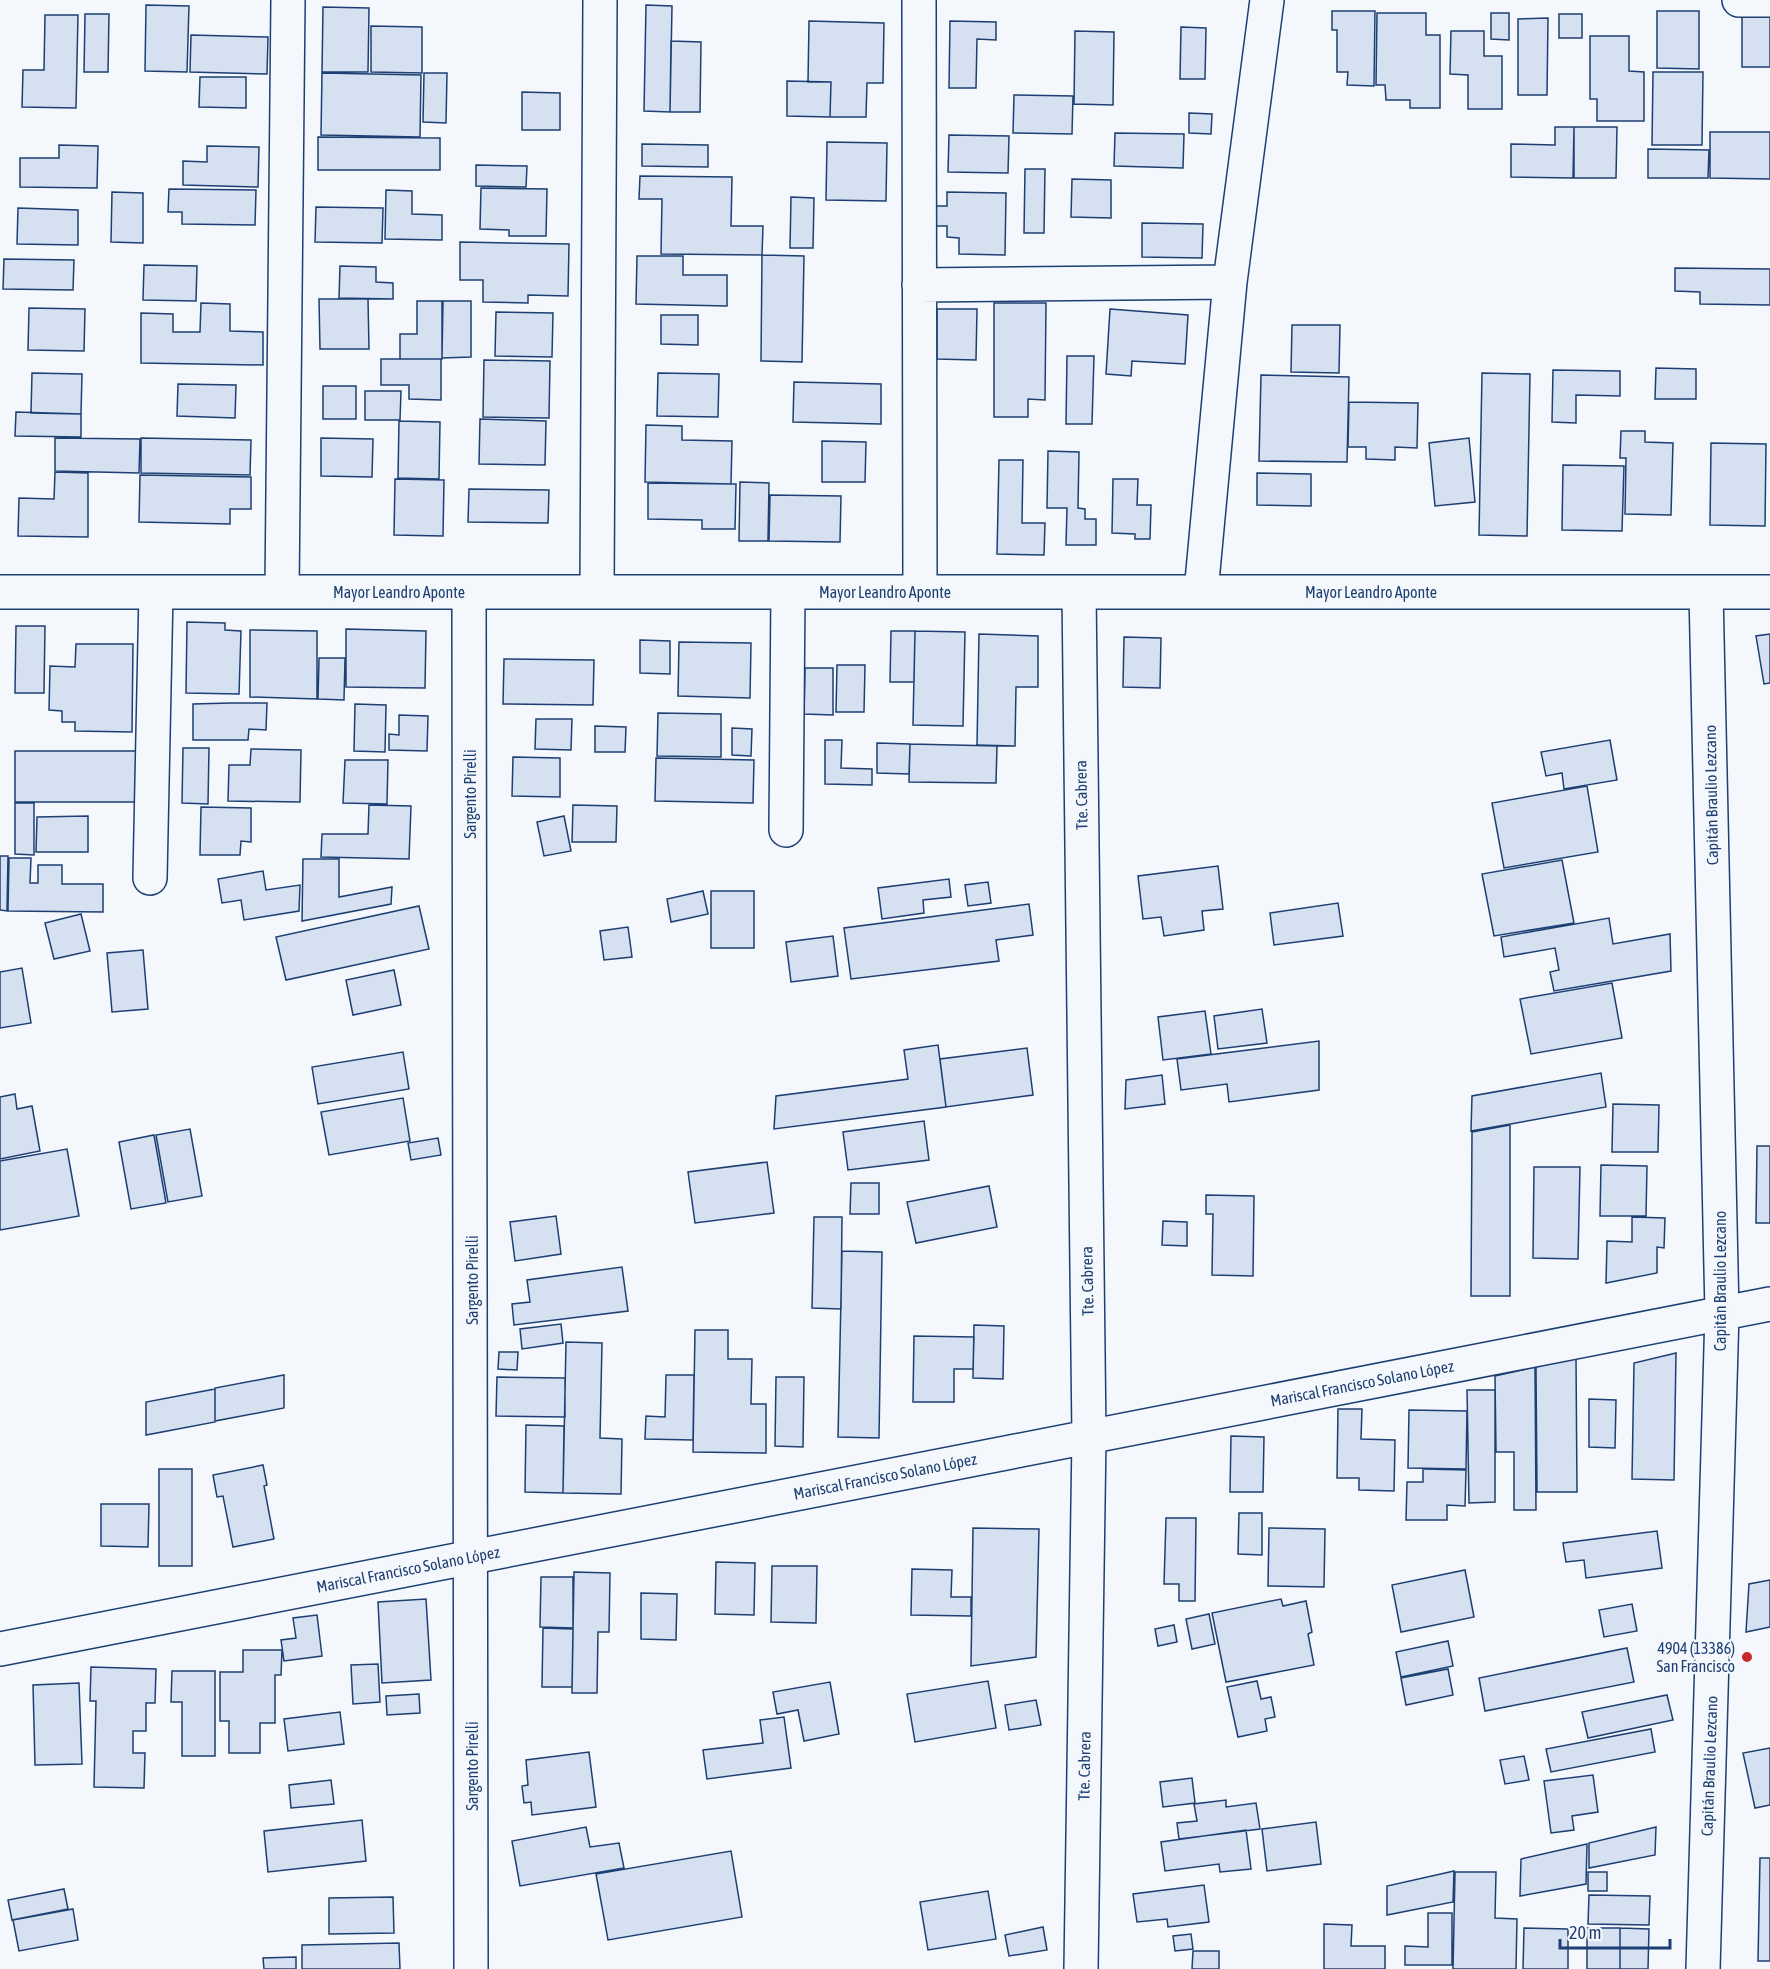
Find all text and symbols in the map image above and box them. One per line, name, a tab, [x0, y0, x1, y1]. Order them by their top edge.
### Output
street label: Mayor Leandro Aponte	[333, 583, 465, 602]
street label: Mayor Leandro Aponte	[819, 583, 951, 602]
street label: Mayor Leandro Aponte	[1305, 583, 1437, 602]
street label: Capitán Braulio Lezcano	[1701, 725, 1722, 865]
street label: Sargento Pirelli	[461, 749, 480, 839]
street label: Tte. Cabrera	[1071, 760, 1091, 830]
street label: Capitán Braulio Lezcano	[1711, 1211, 1730, 1351]
street label: Sargento Pirelli	[463, 1235, 482, 1325]
street label: Tte. Cabrera	[1077, 1246, 1097, 1316]
street label: Mariscal Francisco Solano López	[1269, 1356, 1456, 1411]
street label: Mariscal Francisco Solano López	[792, 1449, 979, 1504]
street label: Mariscal Francisco Solano López	[315, 1542, 502, 1597]
place label: 4904 (13386) San Francisco	[1656, 1639, 1735, 1675]
marker: 4904 (13386) San Francisco	[1740, 1650, 1754, 1664]
street label: Capitán Braulio Lezcano	[1698, 1696, 1721, 1837]
street label: Sargento Pirelli	[463, 1721, 482, 1811]
street label: Tte. Cabrera	[1074, 1731, 1094, 1801]
scale bar	[1560, 1912, 1670, 1950]
text: 20 m	[1569, 1922, 1601, 1943]

